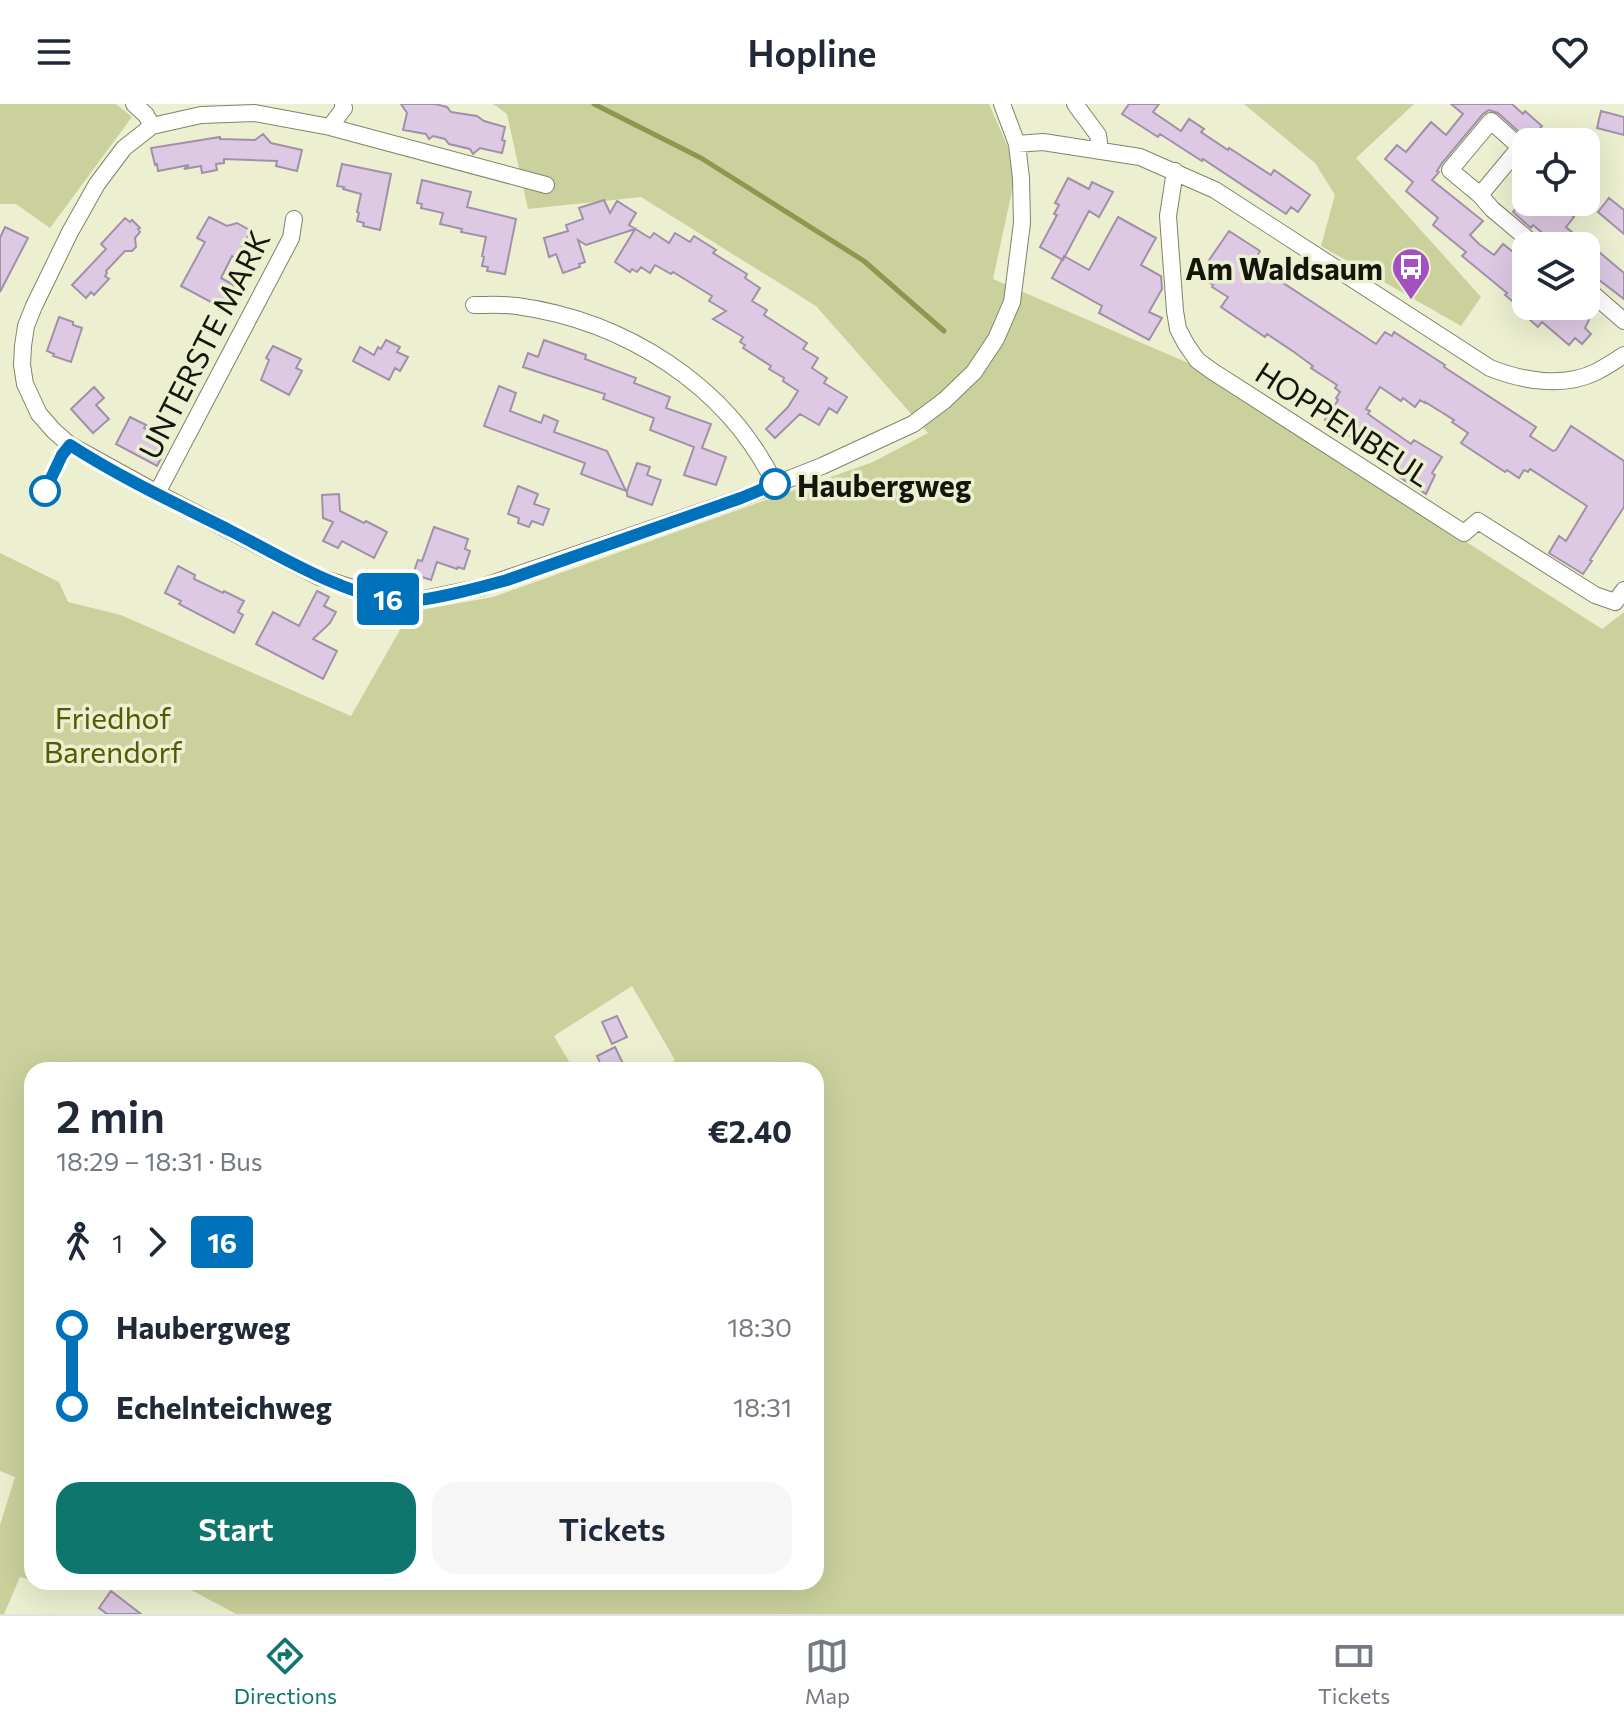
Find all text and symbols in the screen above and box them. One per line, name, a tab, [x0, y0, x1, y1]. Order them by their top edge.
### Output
icon: menu	[32, 30, 76, 74]
text: Hopline	[748, 30, 876, 74]
icon: heart	[1548, 30, 1592, 74]
map controls	[1512, 128, 1600, 320]
button: locate	[1512, 128, 1600, 216]
street label: UNTERSTE MARK	[129, 224, 277, 464]
button: layers	[1512, 232, 1600, 320]
bus stop icon: Am Waldsaum	[1390, 246, 1432, 301]
place label: Am Waldsaum	[1185, 249, 1383, 286]
street label: HOPPENBEUL	[1249, 353, 1439, 493]
place label: Haubergweg	[797, 466, 971, 503]
marker: Haubergweg	[760, 469, 790, 499]
unlabelled marker	[30, 476, 60, 506]
line badge: 16	[352, 573, 424, 625]
text: 16	[373, 582, 403, 616]
park label: Friedhof Barendorf	[44, 698, 182, 769]
text: 2 min	[56, 1088, 165, 1142]
text: €2.40	[708, 1112, 792, 1149]
text: 18:29 – 18:31 · Bus	[56, 1145, 263, 1176]
icon: walk	[56, 1220, 100, 1264]
icon: forward	[135, 1220, 179, 1264]
text: 16	[207, 1225, 237, 1259]
text: 1	[112, 1227, 123, 1258]
text: Haubergweg	[116, 1308, 290, 1345]
text: 18:30	[727, 1311, 792, 1342]
text: Echelnteichweg	[116, 1388, 332, 1425]
text: 18:31	[733, 1391, 792, 1422]
button: Start	[56, 1482, 416, 1574]
button: Tickets	[432, 1482, 792, 1574]
tab: Directions	[234, 1634, 337, 1709]
tab: Map	[805, 1634, 850, 1709]
tab: Tickets	[1318, 1634, 1390, 1709]

